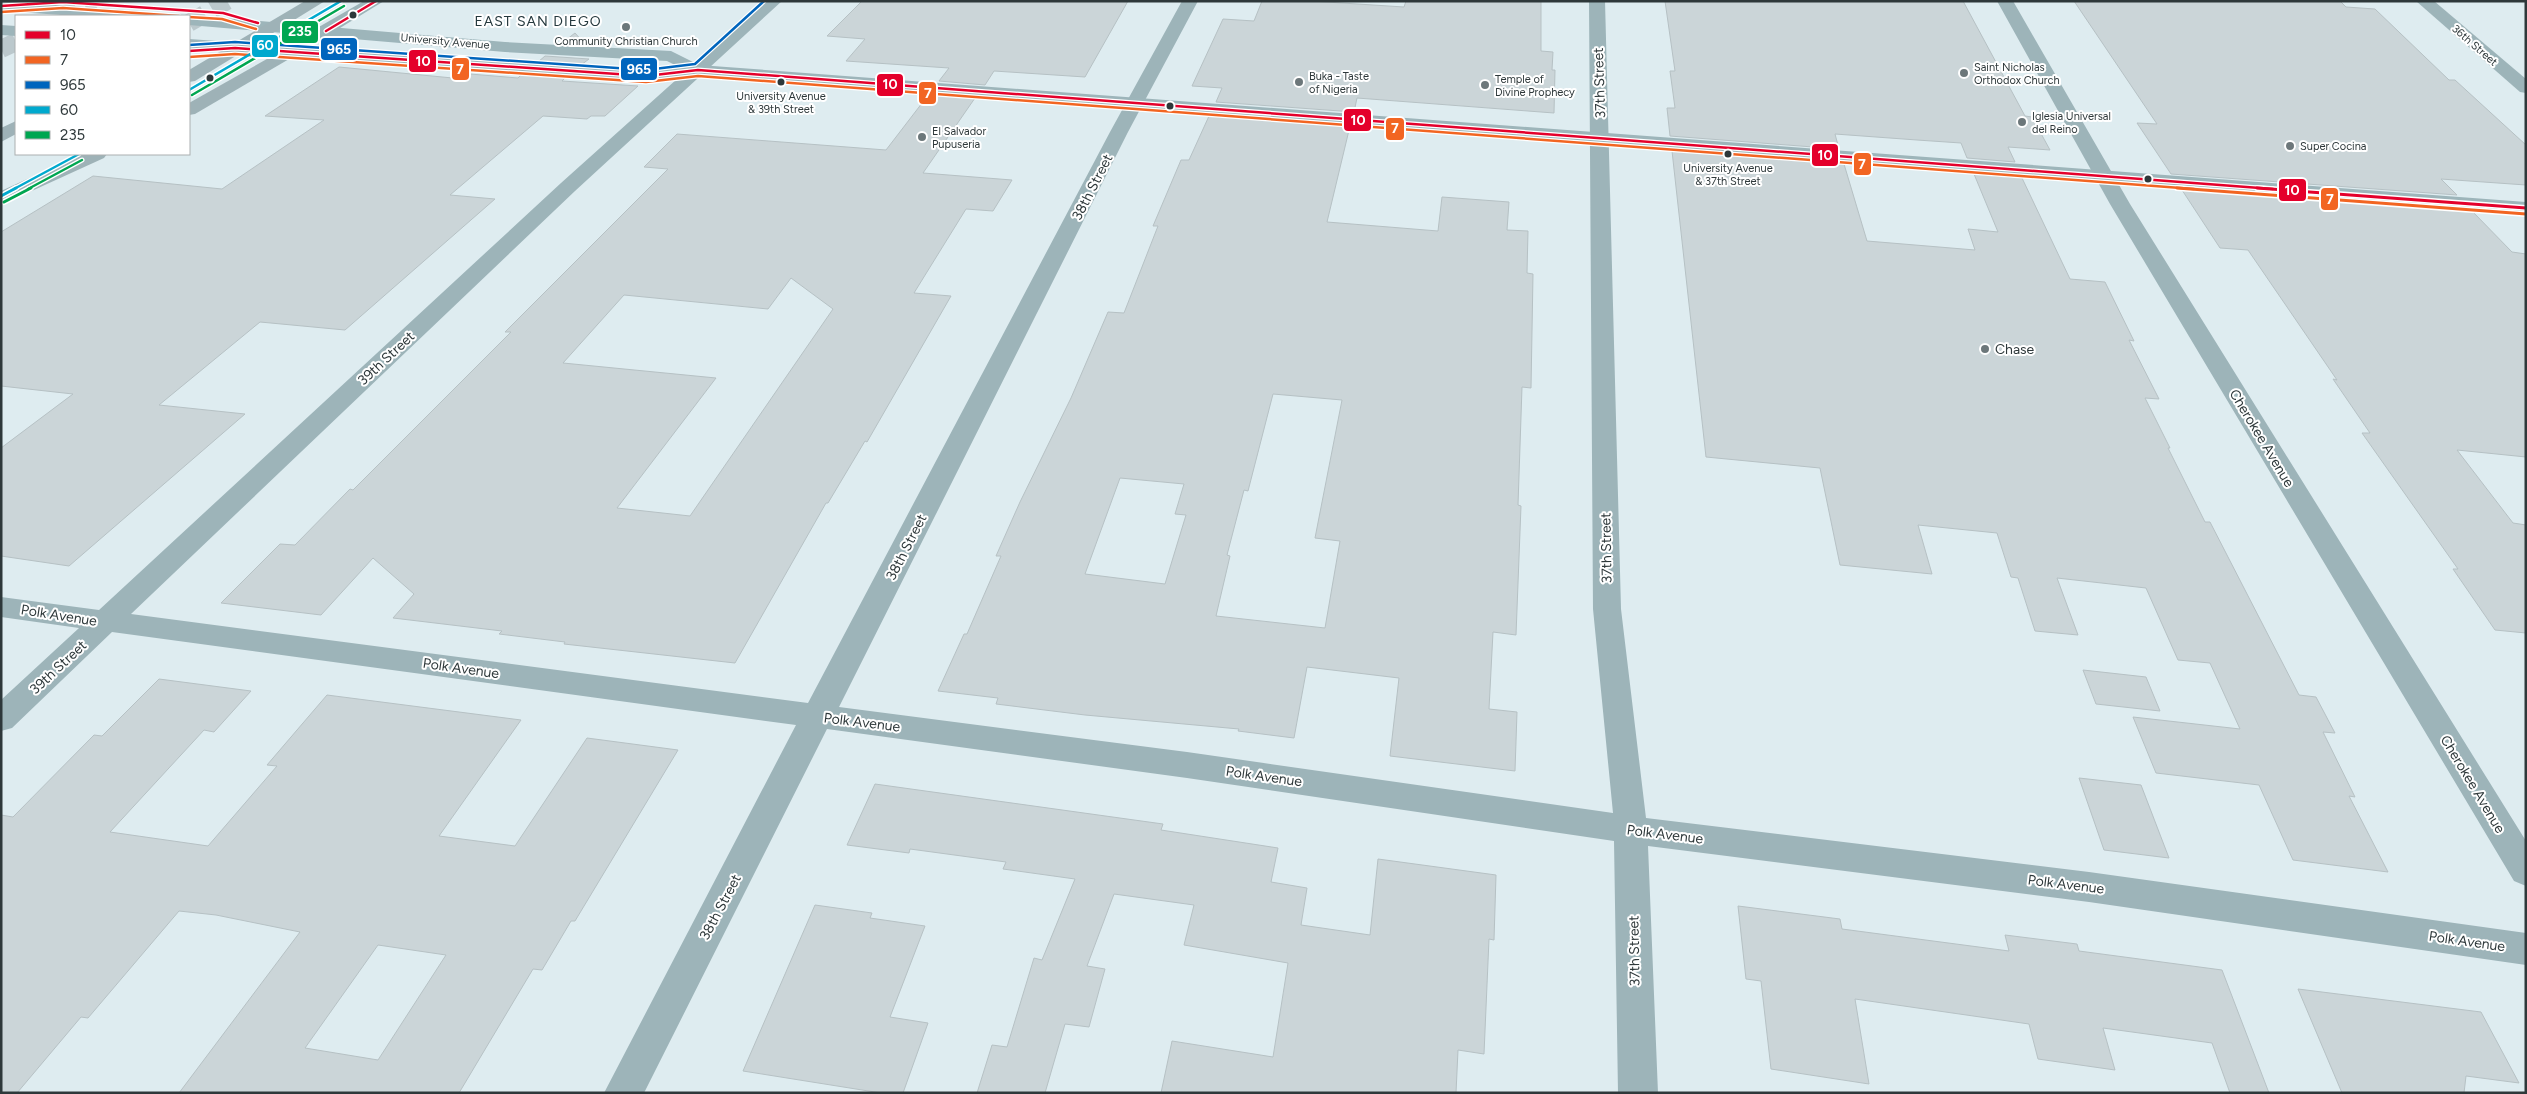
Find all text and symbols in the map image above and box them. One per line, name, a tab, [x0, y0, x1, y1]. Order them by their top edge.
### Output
unlabelled marker	[348, 10, 358, 20]
district label: EAST SAN DIEGO	[474, 13, 602, 30]
legend	[15, 15, 190, 155]
line badge: 235	[281, 20, 319, 44]
marker: Community Christian Church	[620, 21, 632, 33]
street label: 36th Street	[2449, 22, 2500, 69]
text: 235	[288, 23, 312, 40]
text: 10	[60, 26, 76, 44]
street label: University Avenue	[400, 31, 490, 52]
line badge: 60	[251, 34, 279, 58]
place label: Community Christian Church	[554, 35, 698, 48]
text: 60	[256, 37, 274, 54]
line badge: 965	[320, 37, 358, 61]
text: 965	[327, 41, 351, 58]
street label: 37th Street	[1590, 47, 1609, 119]
line badge: 10	[408, 49, 437, 73]
text: 7	[60, 51, 68, 69]
text: 10	[416, 53, 430, 70]
line badge: 7	[451, 57, 470, 81]
line badge: 965	[620, 57, 658, 81]
text: 7	[456, 61, 464, 78]
text: 965	[627, 61, 651, 78]
place label: Saint Nicholas Orthodox Church	[1974, 61, 2060, 87]
marker: Saint Nicholas Orthodox Church	[1958, 67, 1970, 79]
place label: Buka - Taste of Nigeria	[1309, 70, 1369, 96]
unlabelled marker	[205, 73, 215, 83]
line badge: 10	[876, 73, 904, 97]
place label: Temple of Divine Prophecy	[1495, 73, 1575, 99]
text: 965	[60, 76, 86, 94]
text: 10	[883, 76, 897, 93]
marker: Buka - Taste of Nigeria	[1293, 76, 1305, 88]
marker: University Avenue & 39th Street	[776, 77, 786, 87]
marker: Temple of Divine Prophecy	[1479, 79, 1491, 91]
line badge: 7	[918, 81, 937, 105]
text: 7	[924, 85, 932, 102]
place label: University Avenue & 39th Street	[736, 90, 826, 116]
text: 60	[60, 101, 78, 119]
unlabelled marker	[1165, 101, 1175, 111]
line badge: 10	[1343, 108, 1372, 132]
place label: Iglesia Universal del Reino	[2032, 110, 2111, 136]
text: 10	[1351, 112, 1365, 129]
marker: Iglesia Universal del Reino	[2016, 116, 2028, 128]
line badge: 7	[1385, 117, 1405, 141]
text: 7	[1391, 120, 1399, 137]
place label: El Salvador Pupuseria	[932, 125, 986, 151]
text: 235	[60, 126, 85, 144]
marker: El Salvador Pupuseria	[916, 131, 928, 143]
marker: Super Cocina	[2284, 140, 2296, 152]
place label: Super Cocina	[2300, 140, 2366, 153]
line badge: 10	[1811, 143, 1839, 167]
text: 10	[1818, 147, 1832, 164]
marker: University Avenue & 37th Street	[1723, 149, 1733, 159]
street label: 38th Street	[1069, 151, 1116, 223]
line badge: 7	[1853, 152, 1872, 176]
text: 7	[1858, 156, 1866, 173]
place label: University Avenue & 37th Street	[1683, 162, 1773, 188]
unlabelled marker	[2143, 174, 2153, 184]
line badge: 10	[2278, 178, 2307, 202]
text: 10	[2285, 182, 2299, 199]
line badge: 7	[2320, 187, 2339, 211]
text: 7	[2326, 191, 2334, 208]
street label: 39th Street	[354, 328, 418, 389]
place label: Chase	[1995, 341, 2035, 358]
marker: Chase	[1979, 343, 1991, 355]
street label: Cherokee Avenue	[2226, 386, 2298, 491]
street label: 38th Street	[883, 511, 930, 583]
street label: 37th Street	[1597, 512, 1616, 584]
street label: Polk Avenue	[20, 601, 99, 630]
street label: 39th Street	[26, 637, 90, 698]
street label: Polk Avenue	[422, 655, 500, 682]
street label: Polk Avenue	[823, 709, 901, 736]
street label: Cherokee Avenue	[2437, 732, 2509, 837]
street label: Polk Avenue	[1225, 763, 1303, 790]
street label: Polk Avenue	[1626, 821, 1704, 848]
street label: 38th Street	[696, 871, 745, 943]
street label: Polk Avenue	[2027, 871, 2105, 898]
street label: 37th Street	[1625, 915, 1644, 987]
street label: Polk Avenue	[2428, 928, 2506, 955]

